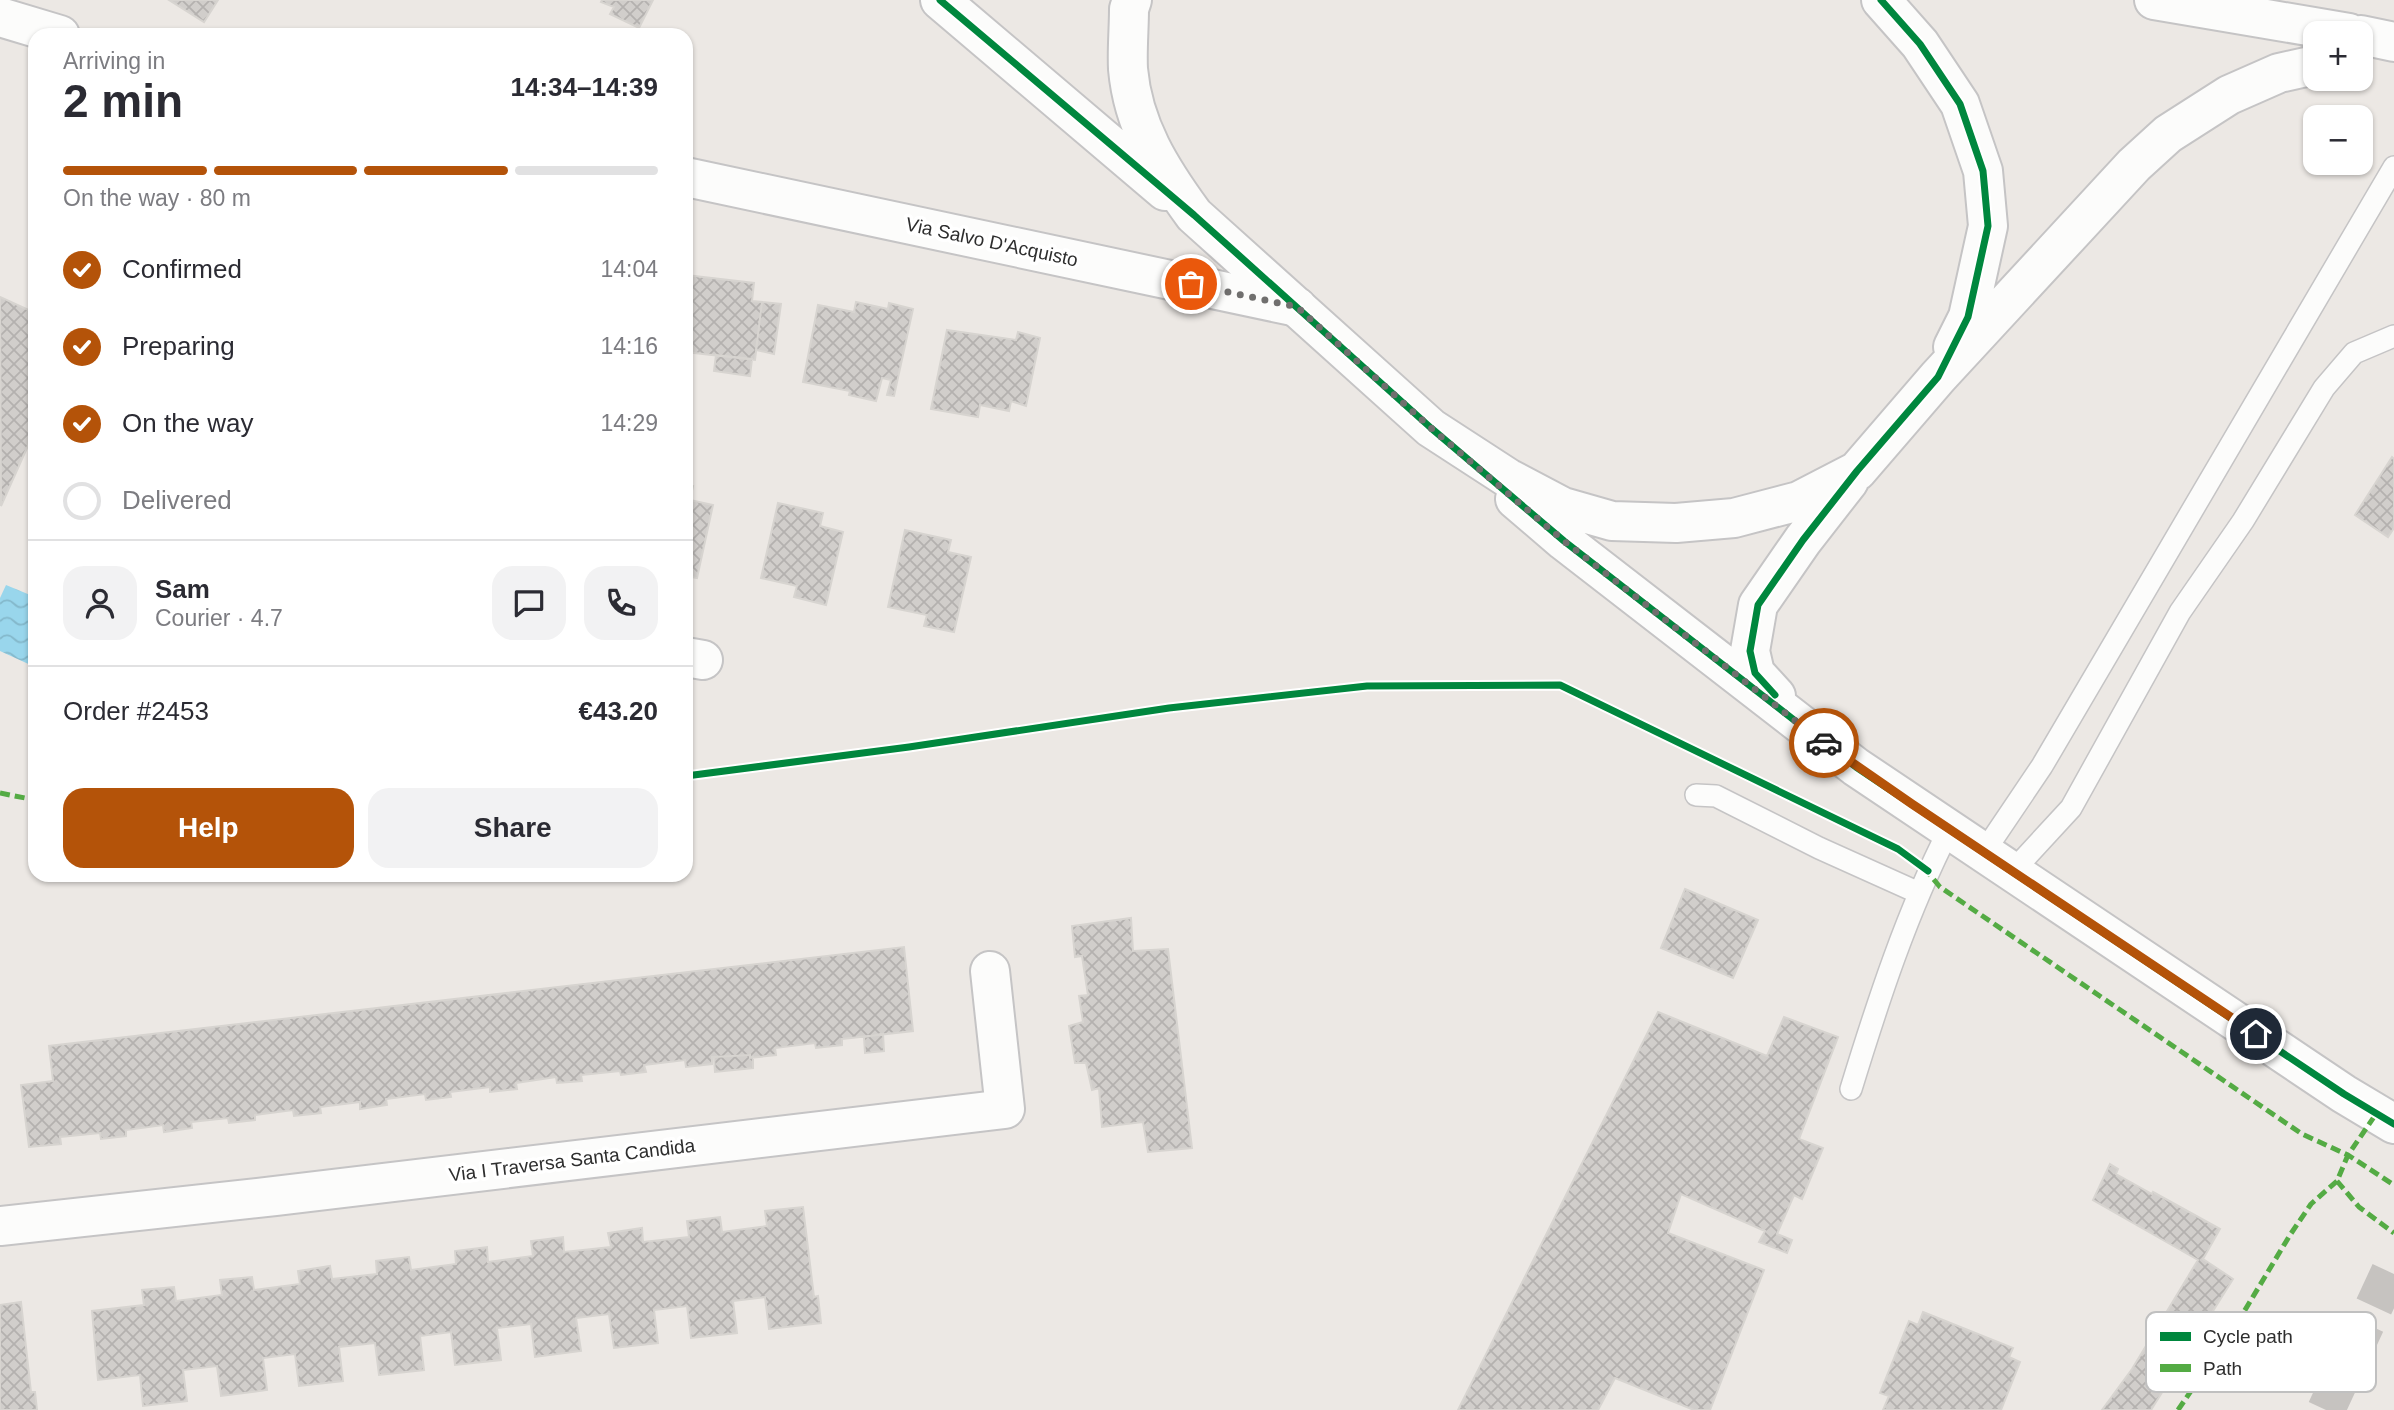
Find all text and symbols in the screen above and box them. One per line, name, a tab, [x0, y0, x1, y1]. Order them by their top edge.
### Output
map controls	[2303, 21, 2373, 175]
button: +	[2303, 21, 2373, 91]
text: Arriving in	[63, 48, 165, 74]
text: 14:34–14:39	[511, 72, 658, 102]
text: 2 min	[63, 75, 183, 127]
button: −	[2303, 105, 2373, 175]
text: On the way · 80 m	[63, 185, 251, 211]
street label: Via Salvo D'Acquisto	[904, 213, 1080, 271]
icon: check	[63, 251, 101, 289]
text: Confirmed	[122, 254, 242, 284]
pin	[1161, 254, 1221, 314]
text: 14:04	[600, 256, 658, 282]
icon: bag	[1172, 265, 1210, 303]
icon: check	[63, 328, 101, 366]
text: Preparing	[122, 331, 235, 361]
text: 14:16	[600, 333, 658, 359]
icon: check	[63, 405, 101, 443]
text: On the way	[122, 408, 254, 438]
text: 14:29	[600, 410, 658, 436]
text: Delivered	[122, 485, 232, 515]
button: person	[63, 566, 137, 640]
button: chat	[492, 566, 566, 640]
button: phone	[584, 566, 658, 640]
text: Sam	[155, 574, 210, 604]
text: Courier · 4.7	[155, 605, 283, 631]
text: Order #2453	[63, 696, 209, 726]
text: €43.20	[578, 696, 658, 726]
courier	[1789, 708, 1859, 778]
icon: car	[1805, 724, 1843, 762]
button: Help	[63, 788, 354, 868]
button: Share	[368, 788, 658, 868]
pin	[2226, 1004, 2286, 1064]
icon: home	[2237, 1015, 2275, 1053]
street label: Via I Traversa Santa Candida	[448, 1134, 697, 1186]
legend	[2146, 1312, 2376, 1392]
text: Cycle path	[2203, 1326, 2293, 1347]
text: Path	[2203, 1358, 2242, 1379]

